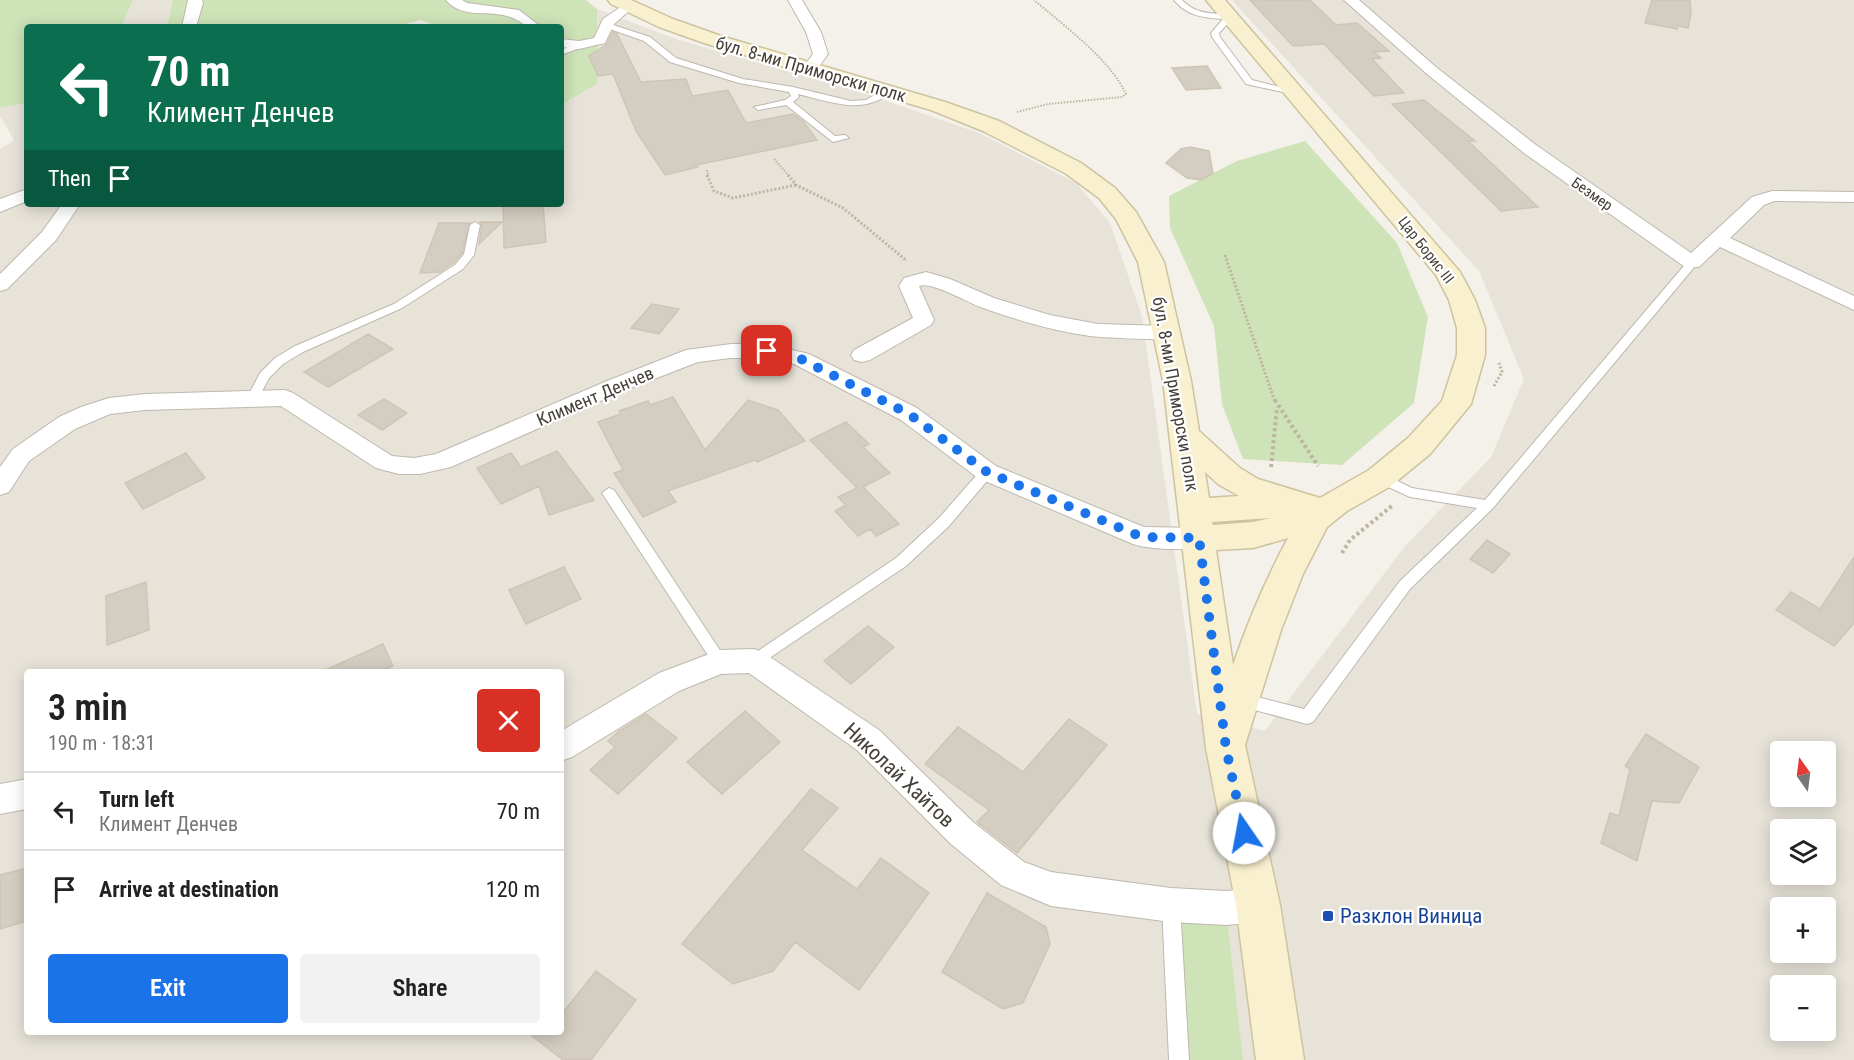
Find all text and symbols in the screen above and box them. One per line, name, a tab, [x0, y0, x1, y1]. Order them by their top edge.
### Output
street label: бул. 8-ми Приморски полк	[713, 32, 909, 106]
text: 70 m	[147, 47, 230, 96]
icon: left	[48, 48, 126, 126]
text: Климент Денчев	[147, 97, 335, 129]
icon: arrive	[103, 162, 136, 195]
text: Then	[48, 166, 91, 191]
street label: Безмер	[1568, 173, 1616, 215]
street label: Цар Борис III	[1394, 213, 1458, 287]
street label: бул. 8-ми Приморски полк	[1149, 295, 1204, 493]
pin	[741, 325, 792, 376]
icon: arrive	[750, 334, 783, 367]
street label: Климент Денчев	[533, 362, 657, 430]
text: 3 min	[48, 687, 128, 729]
button: close	[477, 689, 540, 752]
street label: Николай Хайтов	[839, 718, 959, 832]
text: 190 m · 18:31	[48, 731, 155, 755]
north arrow	[1770, 741, 1836, 807]
map controls	[1770, 741, 1836, 1041]
text: Turn left	[99, 787, 174, 812]
icon: left	[48, 795, 81, 828]
text: 70 m	[497, 799, 540, 824]
position arrow	[1212, 801, 1276, 865]
text: Климент Денчев	[99, 812, 238, 836]
button: layers	[1770, 819, 1836, 885]
icon: arrive	[48, 873, 81, 906]
text: Arrive at destination	[99, 877, 279, 902]
text: 120 m	[486, 877, 540, 902]
button: +	[1770, 897, 1836, 963]
place label: Разклон Виница	[1340, 904, 1482, 928]
marker: Разклон Виница	[1321, 909, 1335, 923]
button: Exit	[48, 954, 288, 1023]
button: Share	[300, 954, 540, 1023]
button: −	[1770, 975, 1836, 1041]

